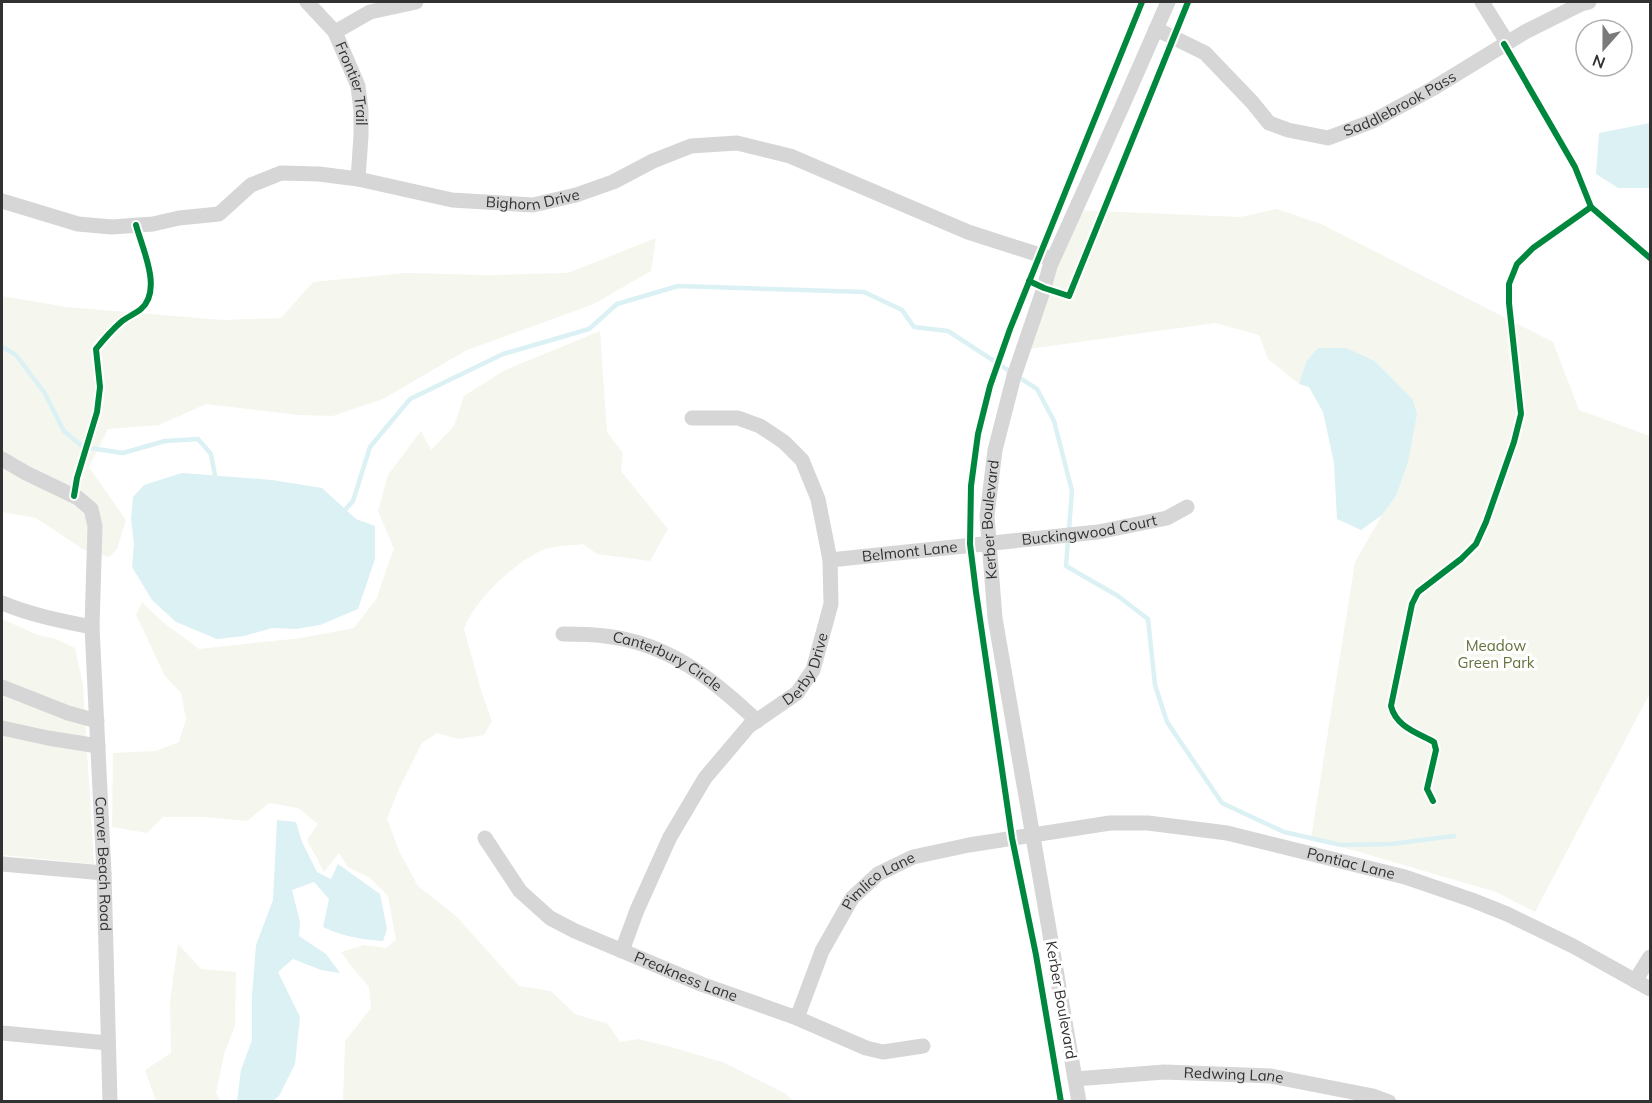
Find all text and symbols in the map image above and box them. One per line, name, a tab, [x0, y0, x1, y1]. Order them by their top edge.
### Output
north arrow	[1574, 18, 1634, 78]
street label: Frontier Trail	[331, 39, 371, 126]
text: N	[1589, 51, 1608, 74]
street label: Saddlebrook Pass	[1341, 67, 1459, 140]
street label: Bighorn Drive	[485, 185, 581, 214]
street label: Kerber Boulevard	[977, 459, 1003, 580]
street label: Buckingwood Court	[1021, 510, 1158, 549]
street label: Belmont Lane	[861, 537, 958, 566]
street label: Canterbury Circle	[611, 627, 726, 695]
street label: Derby Drive	[778, 631, 832, 709]
park label: Meadow Green Park	[1458, 636, 1535, 672]
street label: Carver Beach Road	[91, 796, 116, 931]
street label: Pontiac Lane	[1305, 843, 1397, 883]
street label: Pimlico Lane	[837, 848, 918, 913]
street label: Kerber Boulevard	[1042, 939, 1081, 1060]
street label: Preakness Lane	[631, 947, 740, 1005]
street label: Redwing Lane	[1183, 1063, 1285, 1087]

